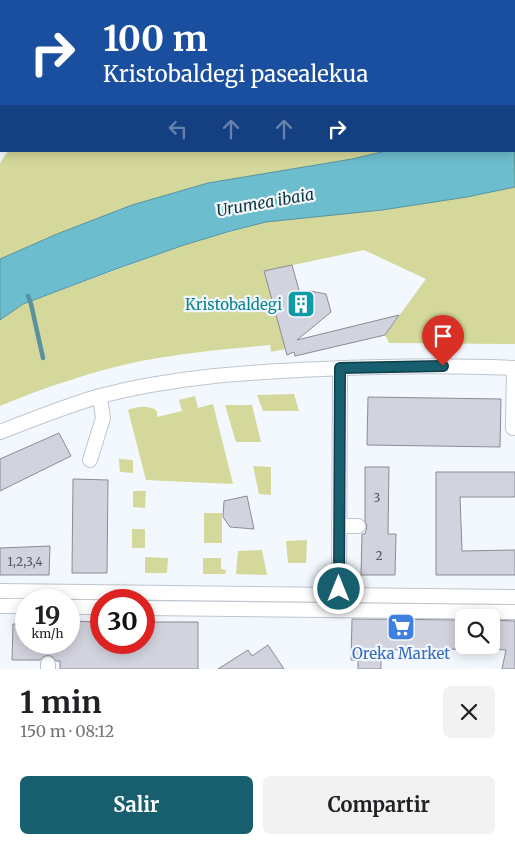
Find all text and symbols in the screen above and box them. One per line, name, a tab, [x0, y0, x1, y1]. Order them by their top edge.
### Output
text: 100 m	[103, 17, 208, 61]
icon: right	[20, 20, 85, 85]
text: Kristobaldegi pasealekua	[103, 60, 368, 88]
icon: left	[164, 115, 192, 143]
icon: ahead	[217, 115, 245, 143]
icon: ahead	[270, 115, 298, 143]
icon: right	[323, 115, 351, 143]
water label: Urumea ibaia	[215, 184, 315, 220]
building icon: Kristobaldegi	[286, 289, 316, 319]
place label: Kristobaldegi	[185, 295, 282, 314]
pin	[422, 315, 464, 366]
icon: arrive	[429, 322, 457, 350]
house number: 3	[374, 490, 381, 505]
house number: 2	[375, 548, 383, 563]
house number: 1,2,3,4	[7, 554, 43, 569]
position arrow	[312, 562, 364, 614]
speed limit sign: 30	[90, 589, 155, 654]
text: 19	[35, 599, 60, 631]
map controls	[455, 609, 500, 654]
button: search	[455, 609, 500, 654]
supermarket icon: Oreka Market	[386, 612, 416, 642]
text: km/h	[32, 626, 63, 641]
place label: Oreka Market	[352, 644, 450, 663]
text: 1 min	[20, 683, 102, 721]
button: close	[443, 686, 495, 738]
text: 150 m · 08:12	[20, 721, 114, 741]
button: Salir	[20, 776, 253, 834]
button: Compartir	[263, 776, 495, 834]

